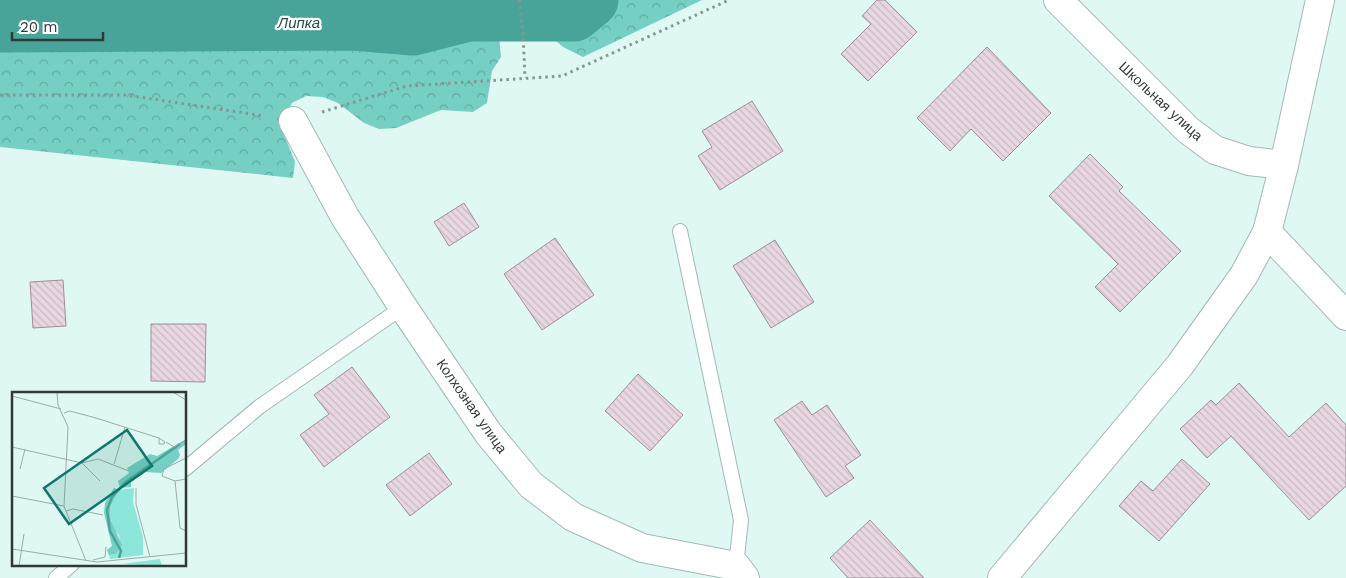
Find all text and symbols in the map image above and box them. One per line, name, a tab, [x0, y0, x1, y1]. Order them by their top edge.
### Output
scale bar	[12, 10, 104, 42]
water label: Липка	[277, 14, 320, 32]
text: 20 m	[20, 18, 58, 36]
street label: Школьная улица	[1116, 58, 1206, 144]
street label: Колхозная улица	[434, 356, 511, 456]
inset map	[12, 392, 186, 566]

